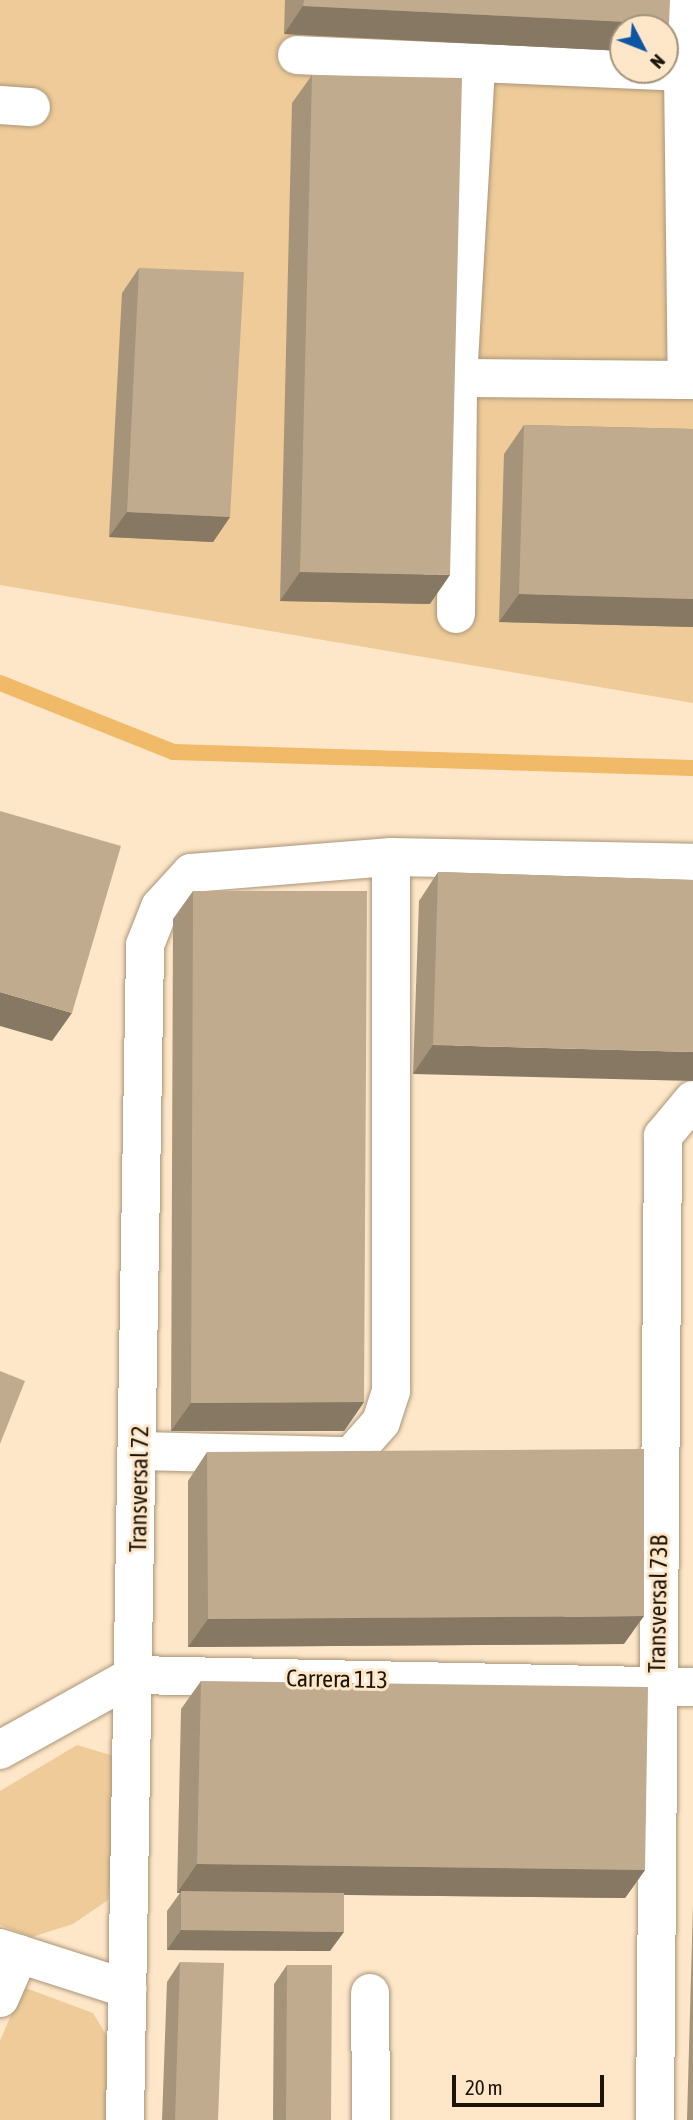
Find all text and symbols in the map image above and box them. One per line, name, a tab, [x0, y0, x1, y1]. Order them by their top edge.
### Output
north arrow	[609, 14, 679, 84]
text: N	[646, 50, 670, 73]
street label: Transversal 72	[123, 1426, 155, 1552]
street label: Transversal 73B	[642, 1535, 674, 1673]
street label: Carrera 113	[286, 1664, 388, 1694]
scale bar	[455, 2060, 607, 2104]
text: 20 m	[465, 2075, 503, 2099]

